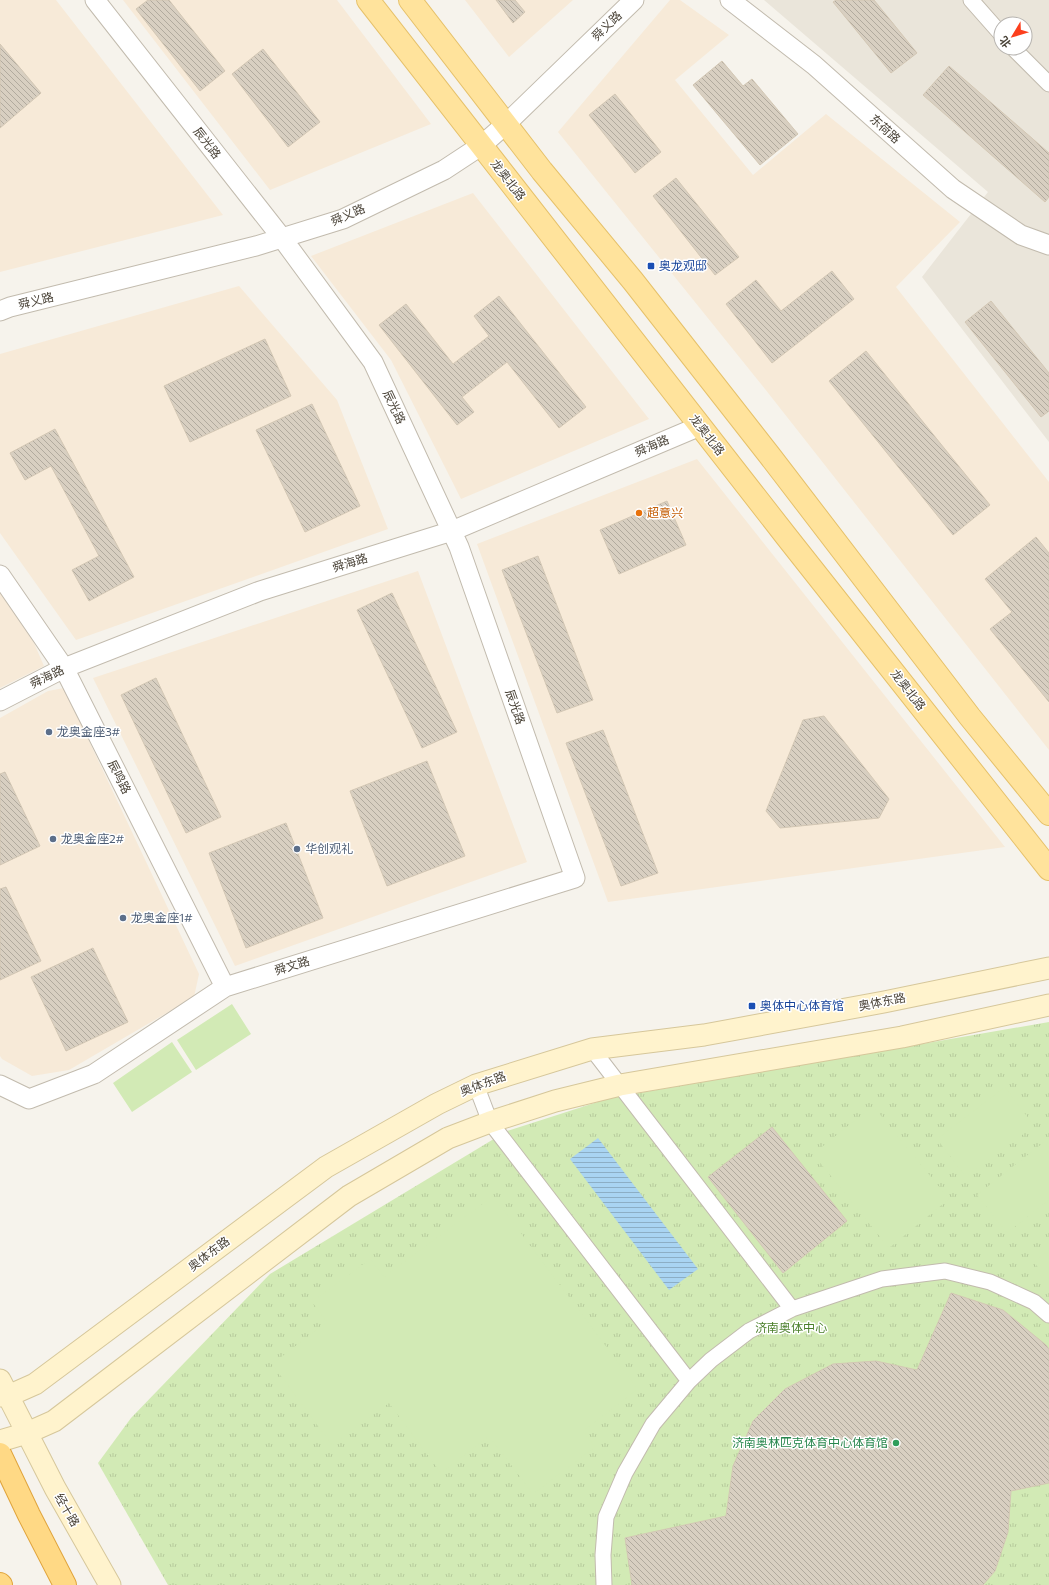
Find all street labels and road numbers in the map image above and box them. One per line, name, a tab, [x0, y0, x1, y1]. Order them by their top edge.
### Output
street label: 舜义路	[588, 8, 624, 43]
street label: 东荷路	[868, 111, 904, 146]
street label: 辰光路	[191, 124, 224, 161]
street label: 龙奥北路	[488, 156, 529, 203]
street label: 舜义路	[328, 201, 367, 228]
street label: 舜义路	[17, 289, 55, 311]
street label: 辰光路	[381, 387, 409, 426]
street label: 龙奥北路	[687, 411, 728, 458]
street label: 舜海路	[632, 432, 671, 459]
street label: 舜海路	[330, 550, 369, 574]
street label: 舜海路	[27, 662, 66, 690]
street label: 龙奥北路	[888, 666, 929, 713]
street label: 辰光路	[503, 687, 528, 726]
street label: 辰鸣路	[105, 757, 134, 796]
street label: 舜文路	[272, 953, 311, 977]
street label: 奥体东路	[857, 990, 907, 1012]
street label: 奥体东路	[458, 1068, 508, 1098]
street label: 奥体东路	[185, 1233, 232, 1273]
street label: 经十路	[53, 1490, 83, 1529]

